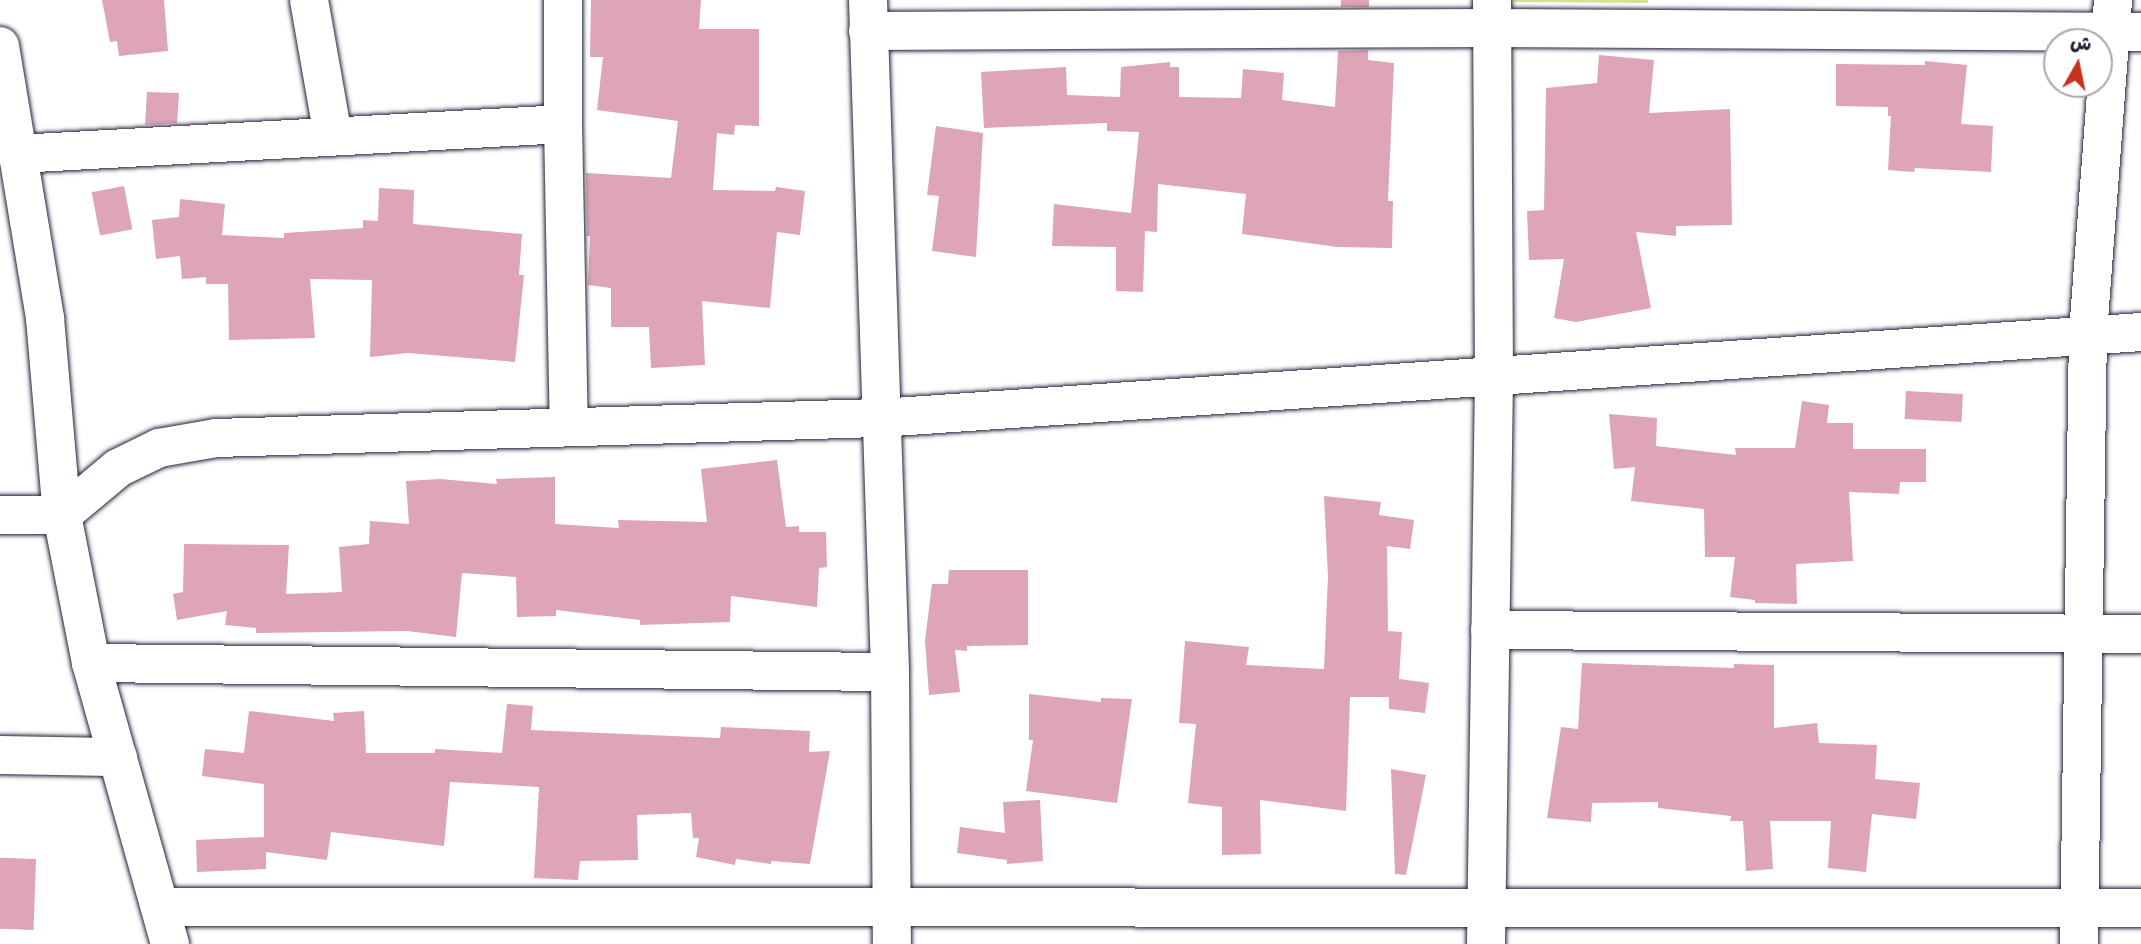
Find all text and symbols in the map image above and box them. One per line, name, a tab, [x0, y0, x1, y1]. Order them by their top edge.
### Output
north arrow	[2043, 28, 2113, 98]
text: ش	[2069, 31, 2093, 57]

